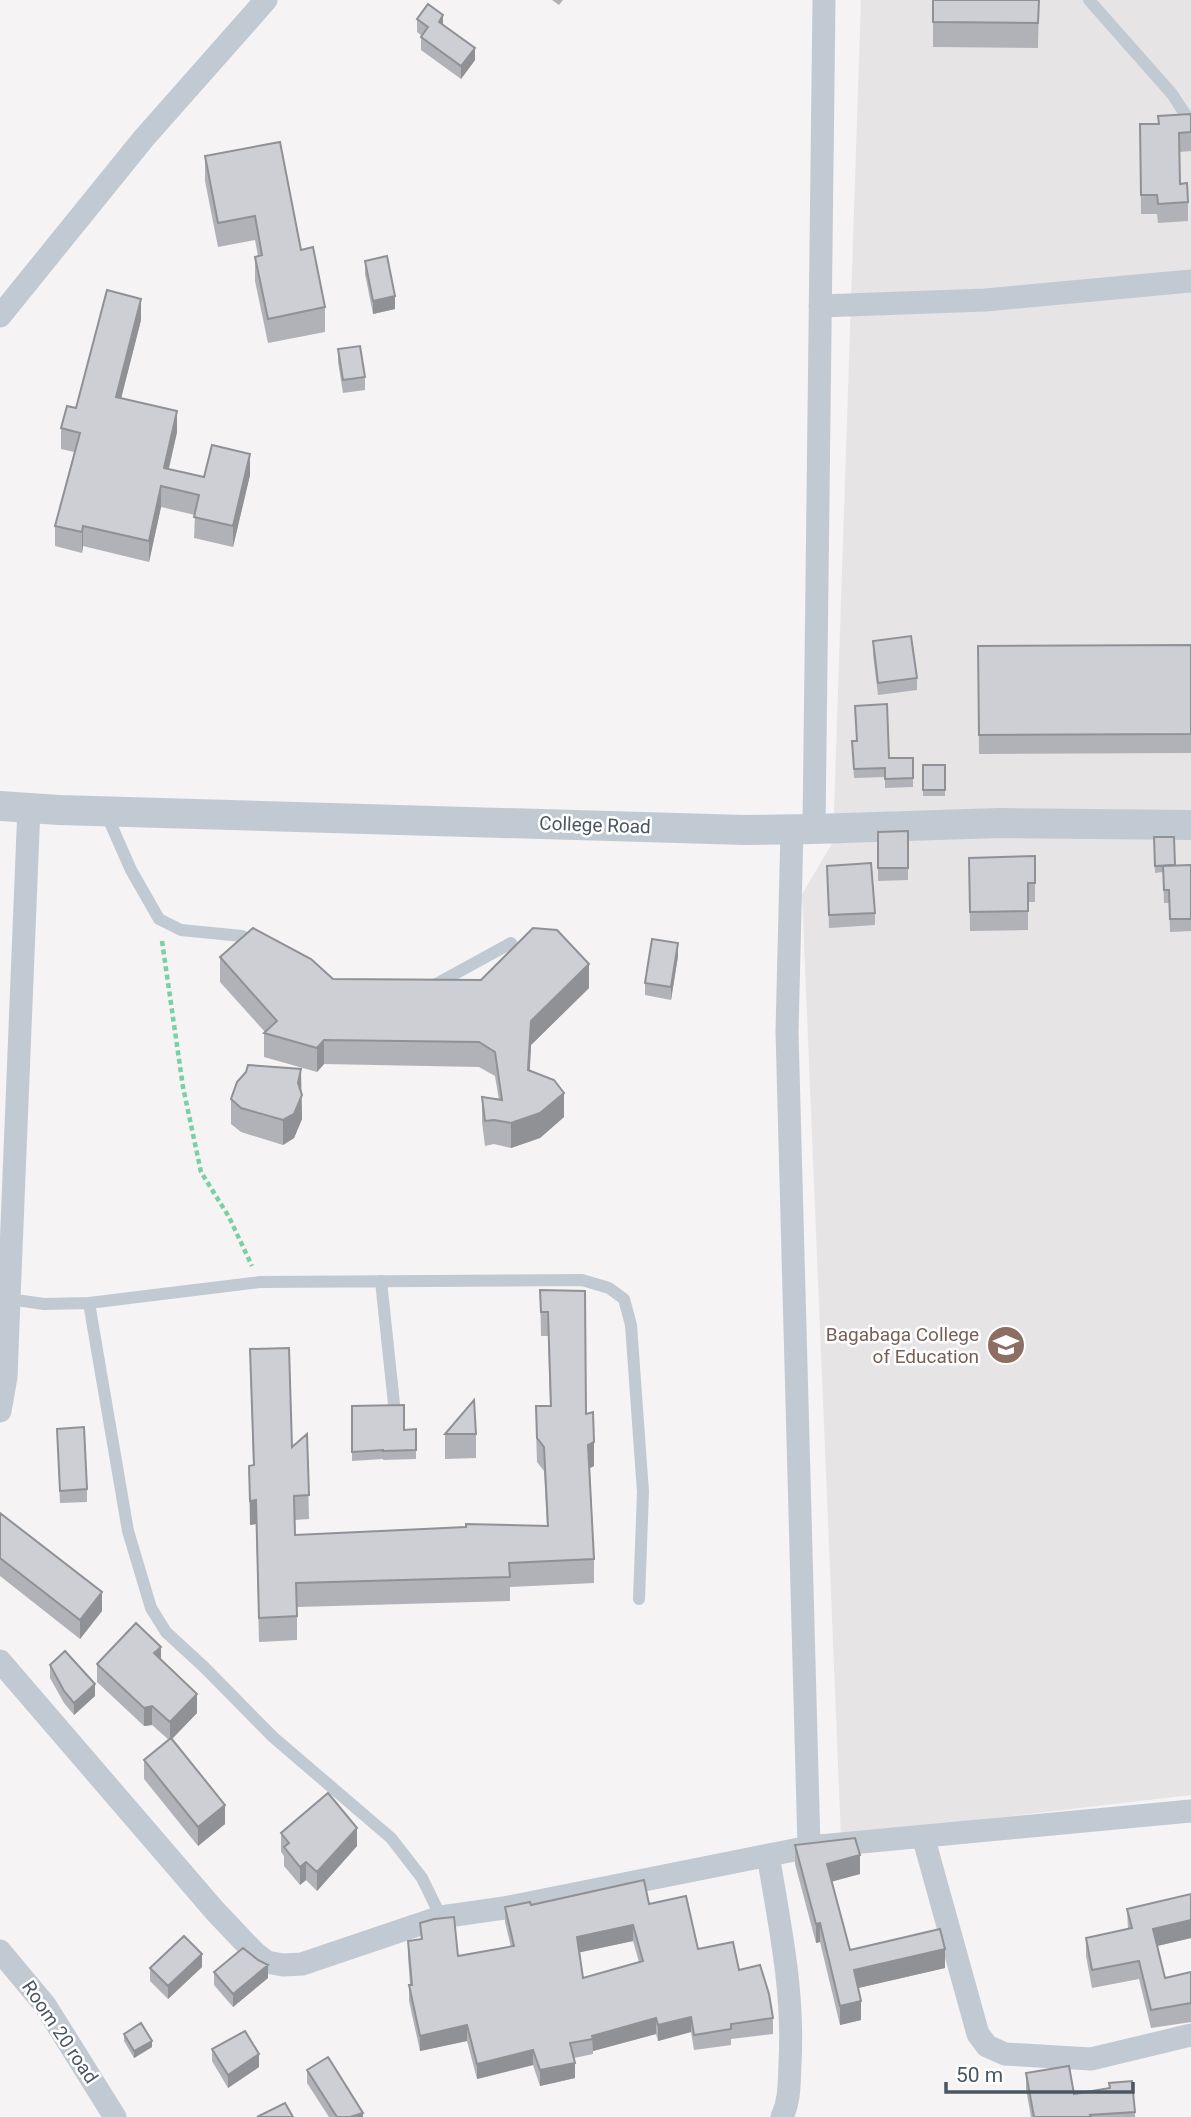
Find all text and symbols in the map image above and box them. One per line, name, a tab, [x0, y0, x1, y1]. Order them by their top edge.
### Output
street label: College Road	[539, 812, 651, 838]
place label: Bagabaga College of Education	[826, 1323, 979, 1368]
school or university icon: Bagabaga College of Education	[985, 1324, 1027, 1366]
street label: Room 20 road	[17, 1976, 103, 2088]
scale bar	[946, 2050, 1133, 2094]
text: 50 m	[956, 2063, 1003, 2087]

